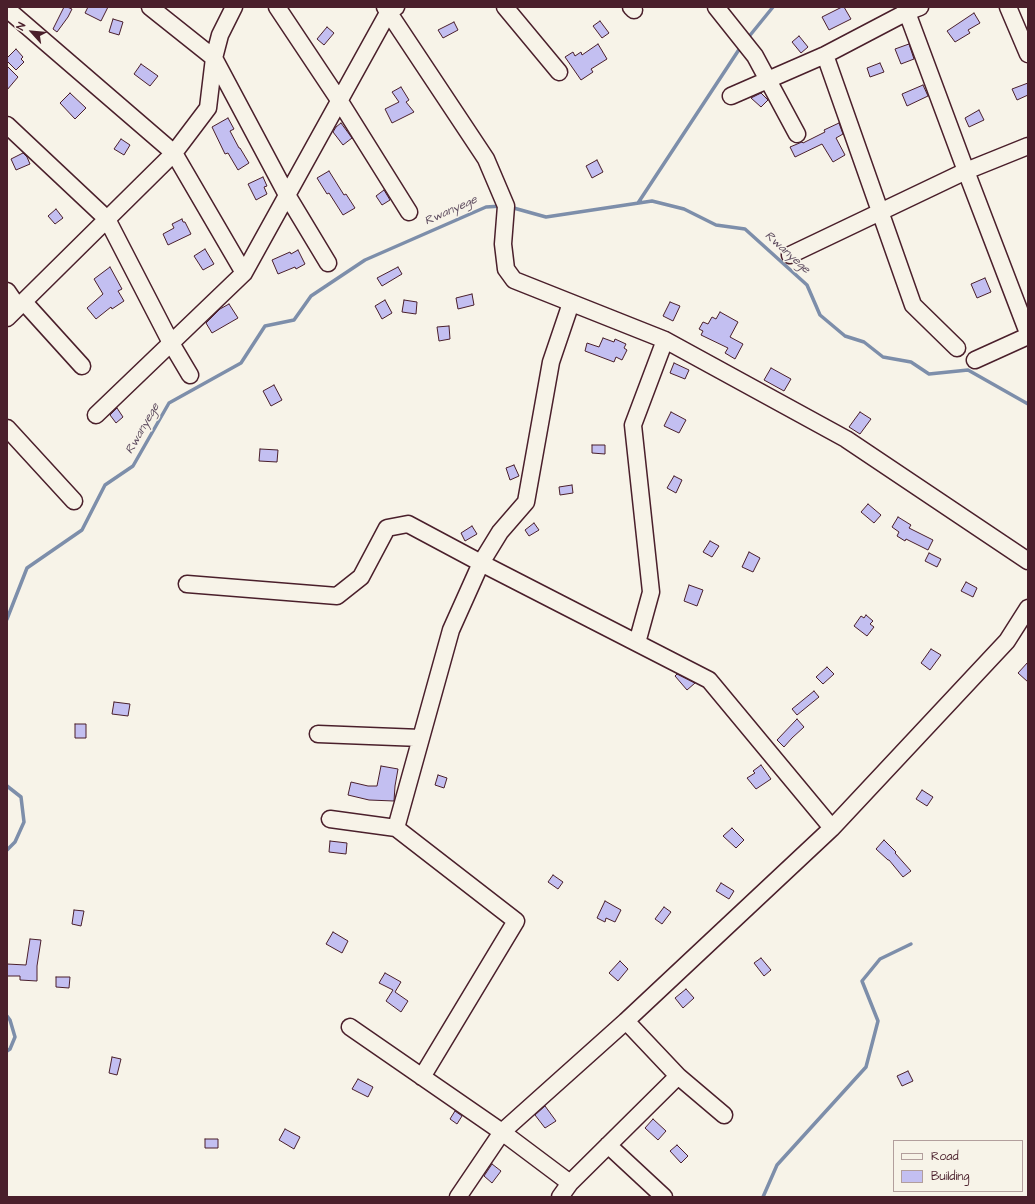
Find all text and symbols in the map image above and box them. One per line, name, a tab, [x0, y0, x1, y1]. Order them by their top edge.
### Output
north arrow	[12, 12, 52, 52]
text: N	[13, 20, 29, 33]
water label: Rwanyege	[422, 193, 480, 229]
water label: Rwanyege	[761, 229, 813, 277]
water label: Rwanyege	[123, 401, 163, 457]
legend	[893, 1140, 1023, 1192]
text: Road	[931, 1148, 959, 1165]
text: Building	[931, 1168, 969, 1185]

